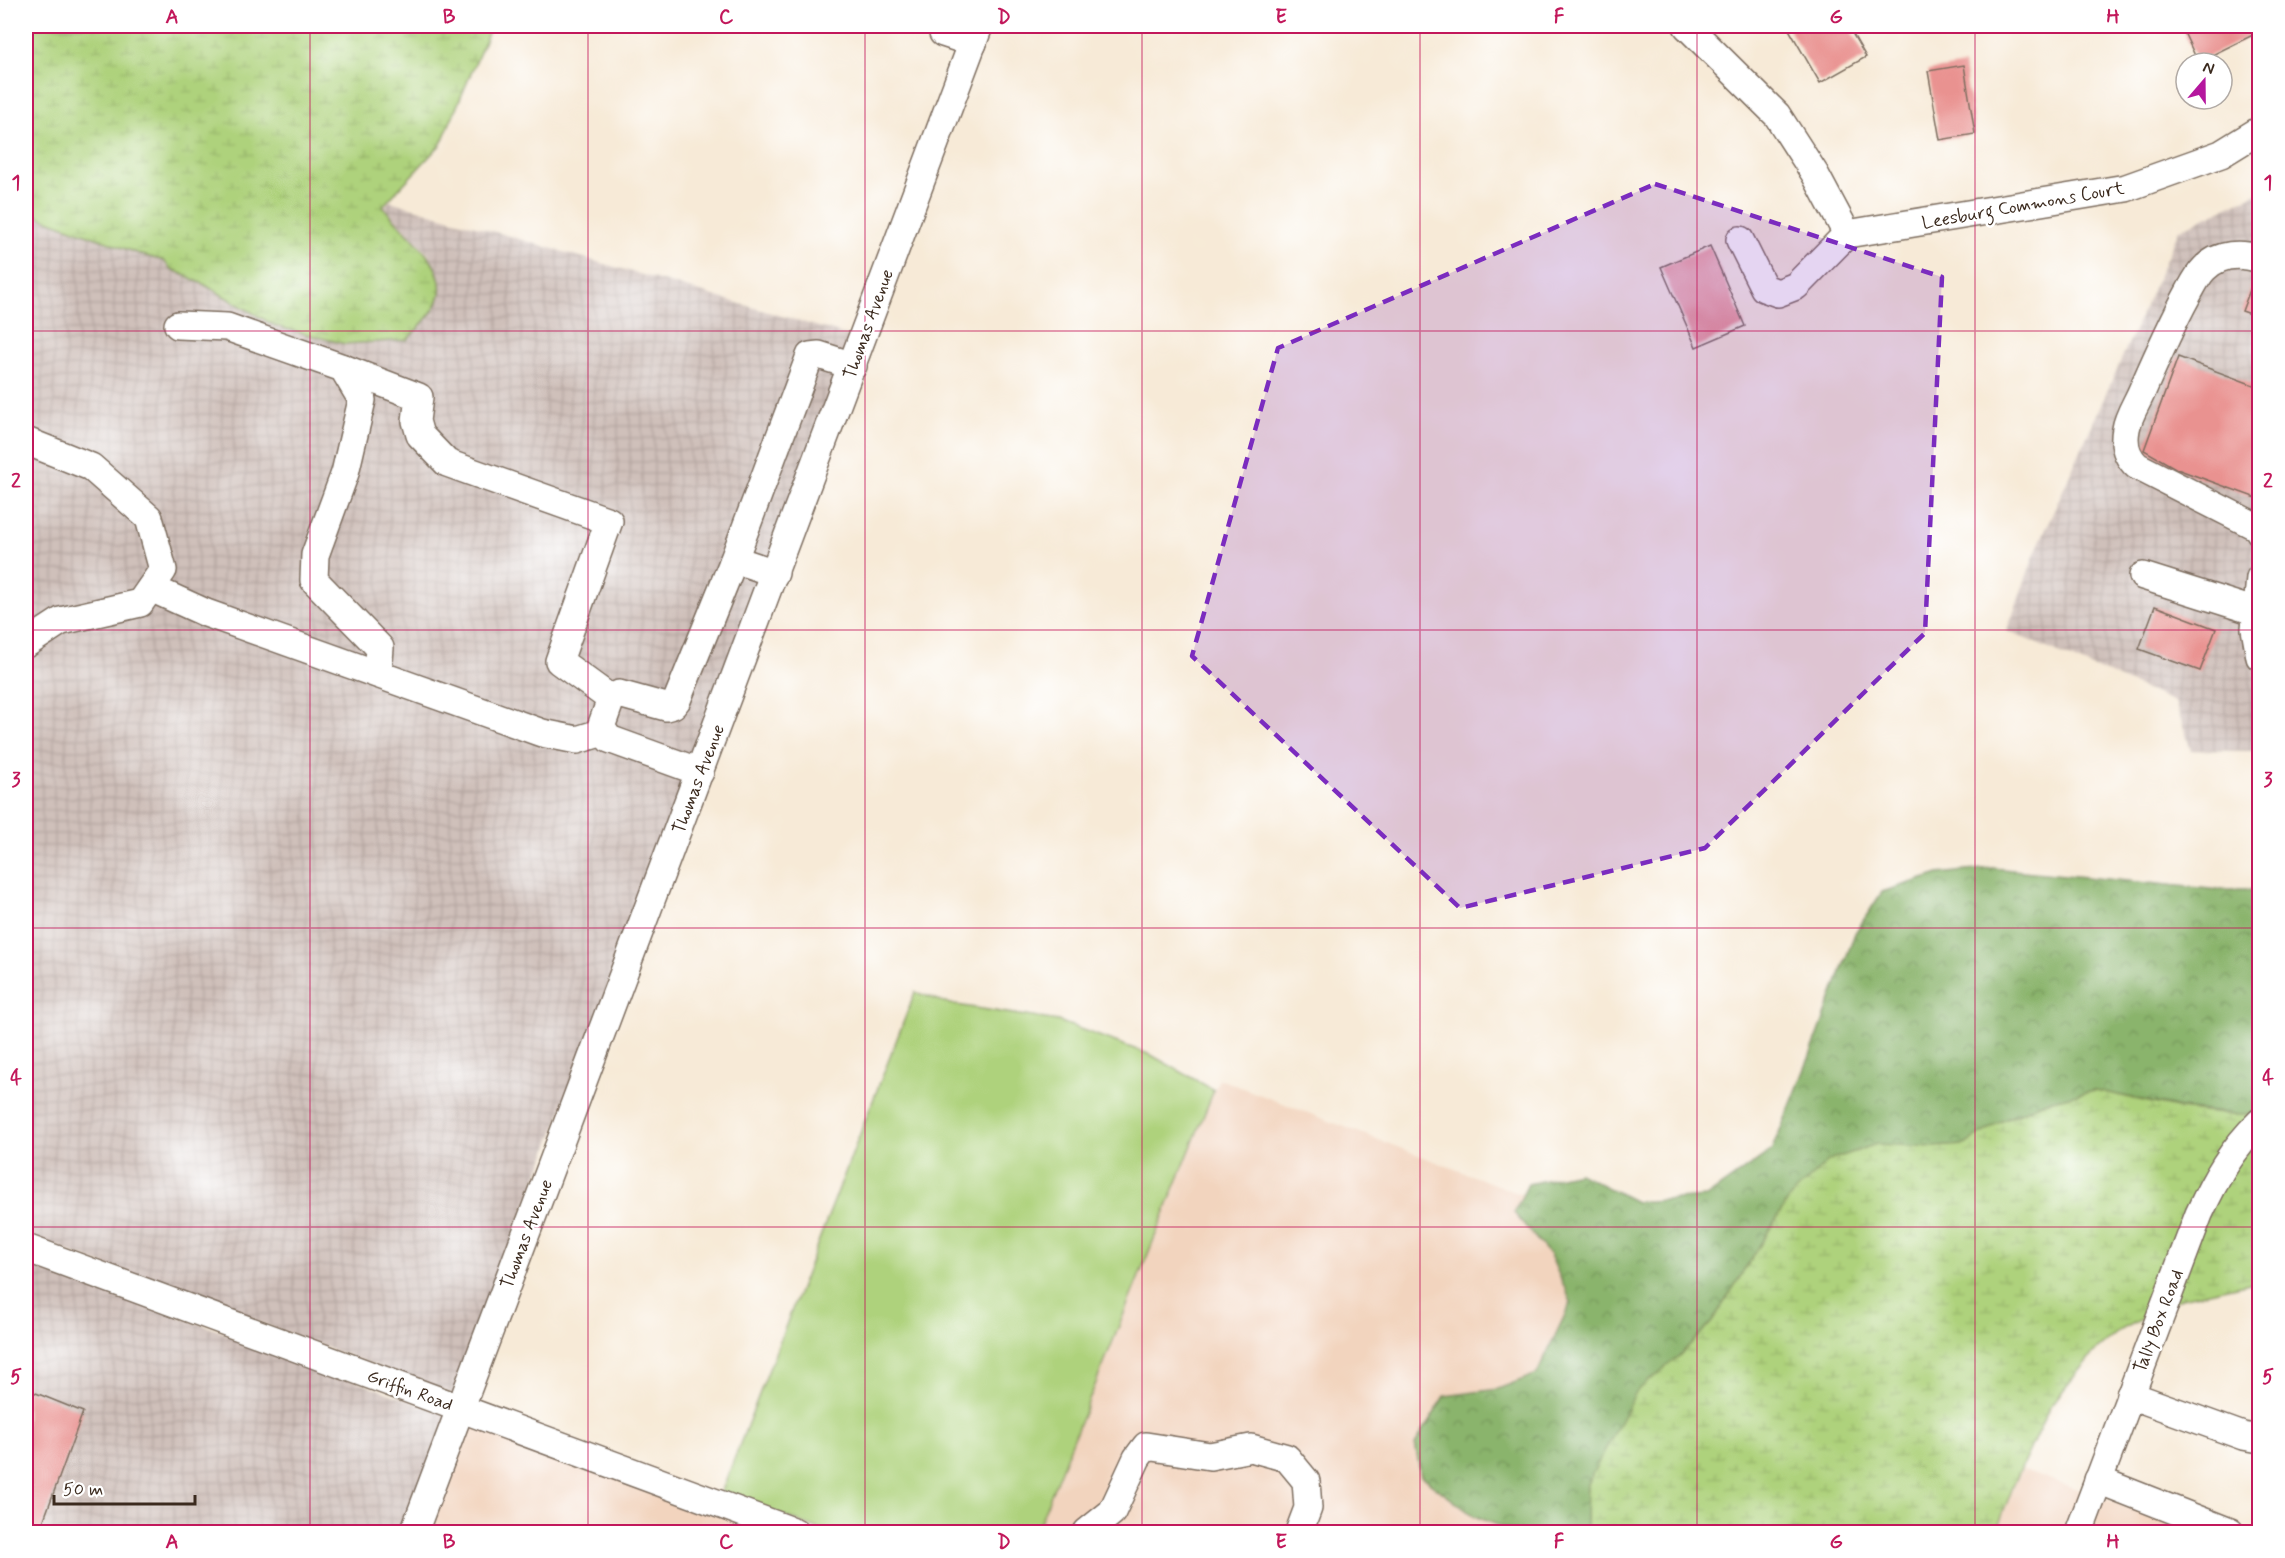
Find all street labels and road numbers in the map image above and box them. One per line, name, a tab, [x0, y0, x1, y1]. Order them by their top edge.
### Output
street label: Leesburg Commons Court	[1920, 176, 2127, 238]
street label: Thomas Avenue	[838, 266, 900, 383]
street label: Thomas Avenue	[667, 721, 731, 838]
street label: Thomas Avenue	[495, 1176, 559, 1293]
street label: Tally Box Road	[2128, 1266, 2190, 1377]
street label: Griffin Road	[364, 1364, 456, 1418]

